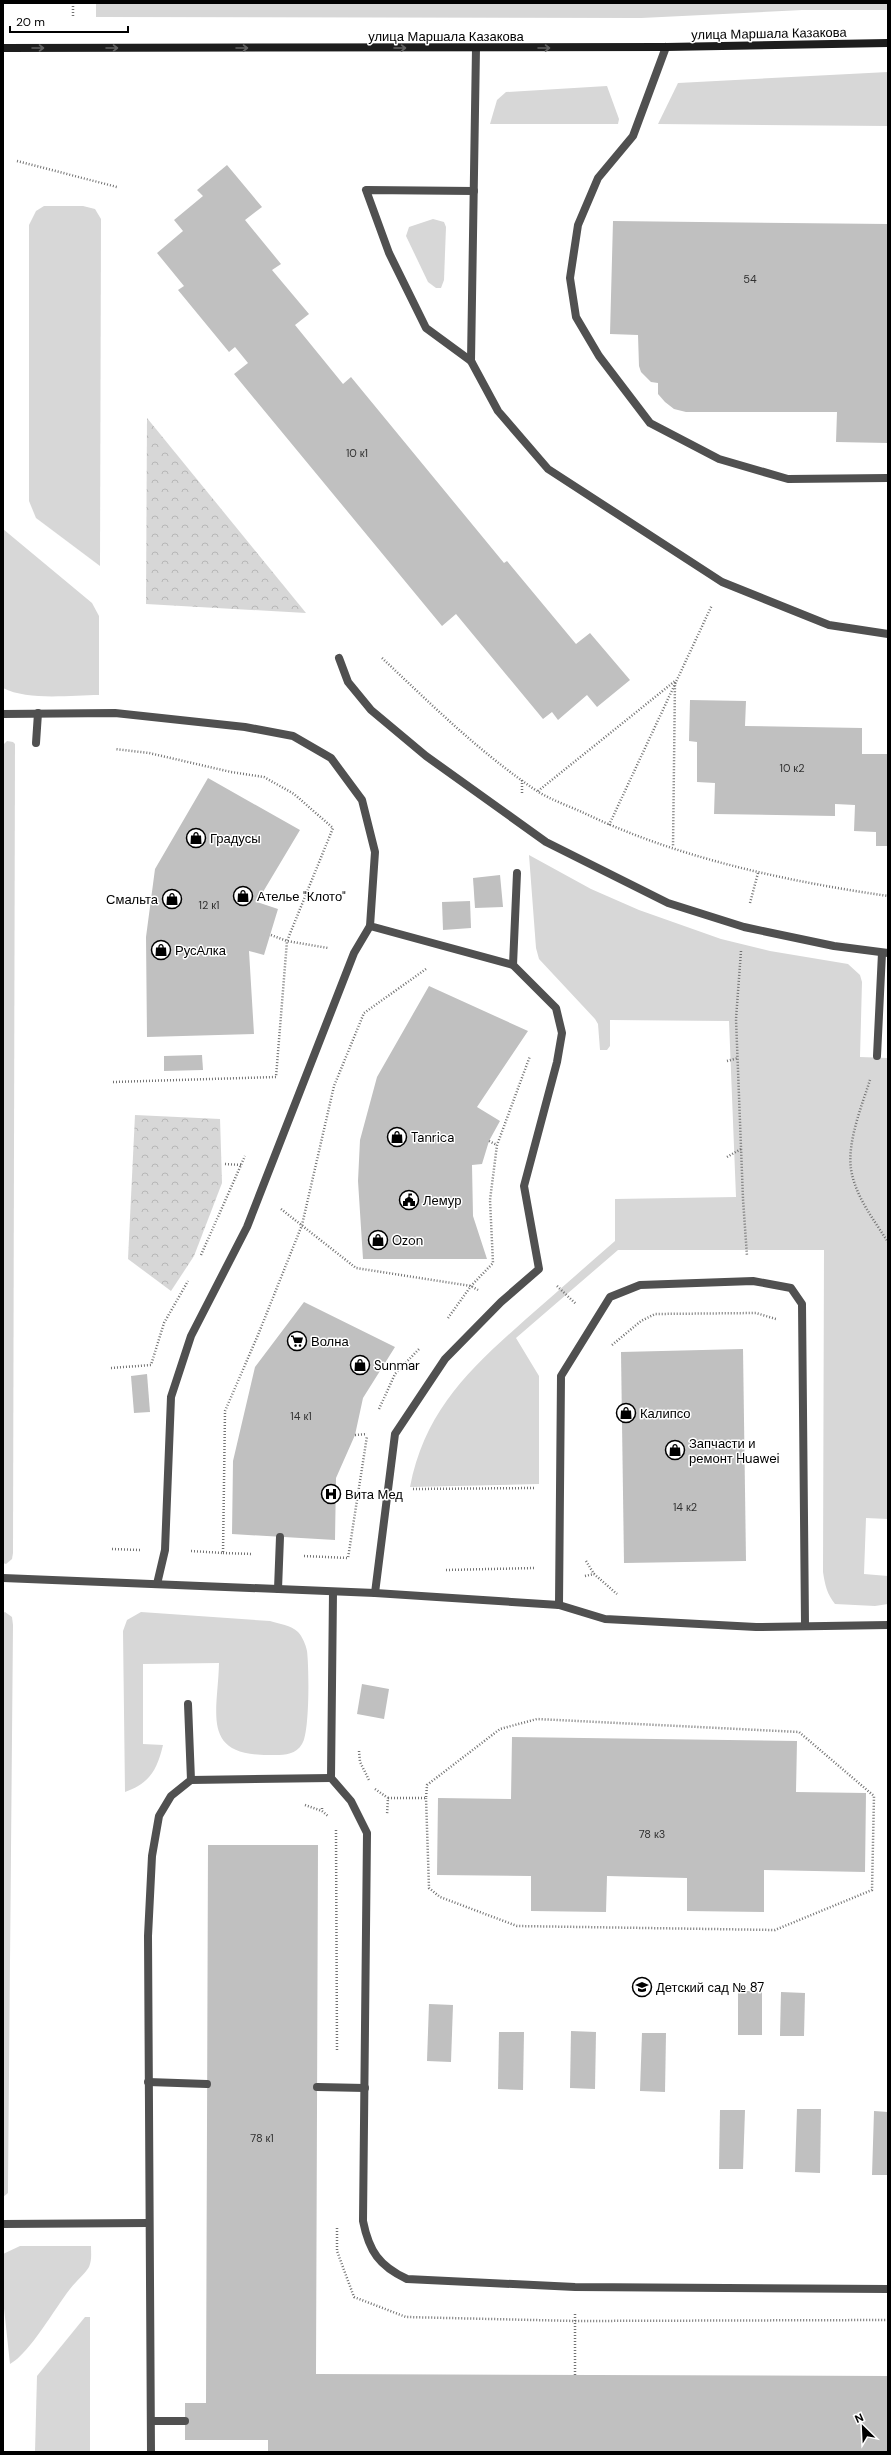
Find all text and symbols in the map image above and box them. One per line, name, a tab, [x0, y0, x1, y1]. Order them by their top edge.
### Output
scale bar	[10, 8, 128, 34]
text: 20 m	[16, 14, 45, 30]
street label: улица Маршала Казакова	[691, 24, 848, 43]
street label: улица Маршала Казакова	[368, 28, 524, 45]
one-way arrow	[31, 44, 44, 52]
one-way arrow	[105, 44, 118, 52]
one-way arrow	[235, 44, 248, 52]
one-way arrow	[393, 44, 406, 52]
one-way arrow	[537, 44, 550, 52]
house number: 54	[743, 272, 757, 286]
house number: 10 к1	[346, 446, 368, 460]
house number: 10 к2	[779, 761, 805, 775]
shop icon: Градусы	[185, 827, 207, 849]
place label: Градусы	[210, 830, 261, 847]
shop icon: Ателье "Клото"	[232, 885, 254, 907]
shop icon: Смальта	[161, 888, 183, 910]
place label: Ателье "Клото"	[257, 888, 346, 905]
place label: Смальта	[106, 891, 159, 908]
house number: 12 к1	[199, 898, 219, 912]
shop icon: РусАлка	[150, 939, 172, 961]
place label: РусАлка	[175, 942, 227, 959]
shop icon: Tanrica	[386, 1126, 408, 1148]
place label: Tanrica	[411, 1129, 454, 1146]
public building icon: Лемур	[398, 1189, 420, 1211]
place label: Лемур	[423, 1192, 461, 1209]
shop icon: Ozon	[367, 1229, 389, 1251]
place label: Ozon	[392, 1232, 423, 1249]
supermarket icon: Волна	[286, 1330, 308, 1352]
place label: Волна	[311, 1333, 349, 1350]
shop icon: Sunmar	[349, 1354, 371, 1376]
place label: Sunmar	[374, 1357, 420, 1374]
shop icon: Калипсо	[615, 1402, 637, 1424]
place label: Калипсо	[640, 1405, 691, 1422]
house number: 14 к1	[290, 1409, 312, 1423]
place label: Запчасти и ремонт Huawei	[689, 1435, 780, 1467]
shop icon: Запчасти и ремонт Huawei	[664, 1439, 686, 1461]
hospital icon: Вита Мед	[320, 1483, 342, 1505]
place label: Вита Мед	[345, 1486, 403, 1503]
house number: 14 к2	[673, 1500, 697, 1514]
house number: 78 к3	[639, 1827, 665, 1841]
school or university icon: Детский сад № 87	[631, 1976, 653, 1998]
place label: Детский сад № 87	[656, 1979, 764, 1996]
house number: 78 к1	[250, 2131, 274, 2145]
north arrow	[843, 2407, 883, 2447]
text: N	[852, 2410, 865, 2426]

